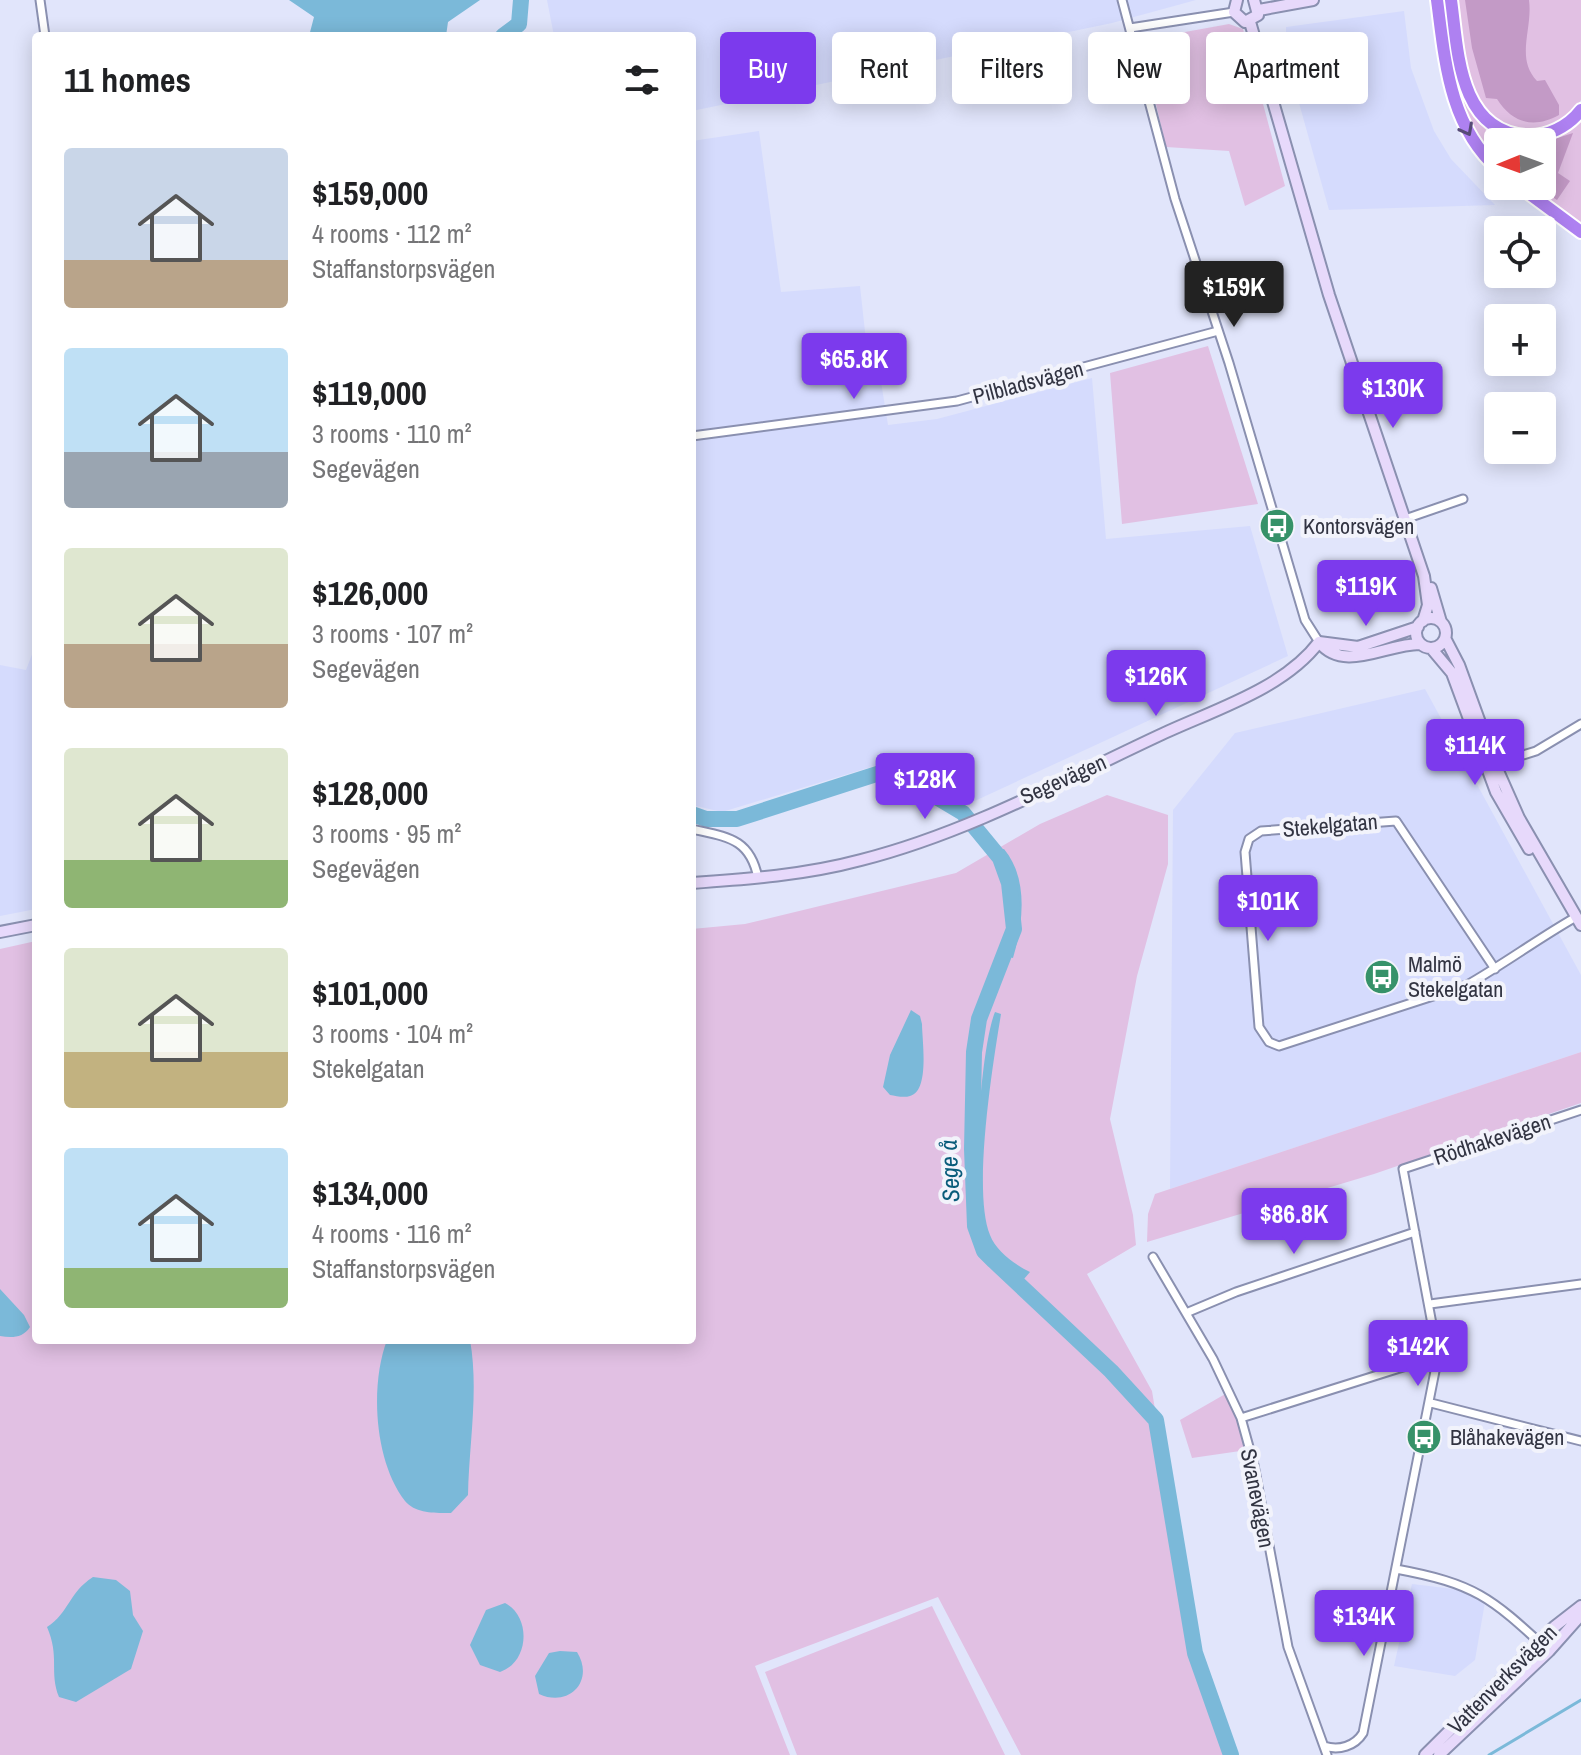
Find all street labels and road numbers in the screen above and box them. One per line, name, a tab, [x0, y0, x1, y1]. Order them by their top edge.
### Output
street label: Pilbladsvägen	[969, 353, 1087, 411]
street label: Segevägen	[1015, 747, 1111, 811]
street label: Stekelgatan	[1281, 806, 1379, 844]
street label: Rödhakevägen	[1430, 1106, 1554, 1172]
street label: Svanevägen	[1234, 1446, 1282, 1550]
street label: Vattenverksvägen	[1441, 1618, 1563, 1740]

